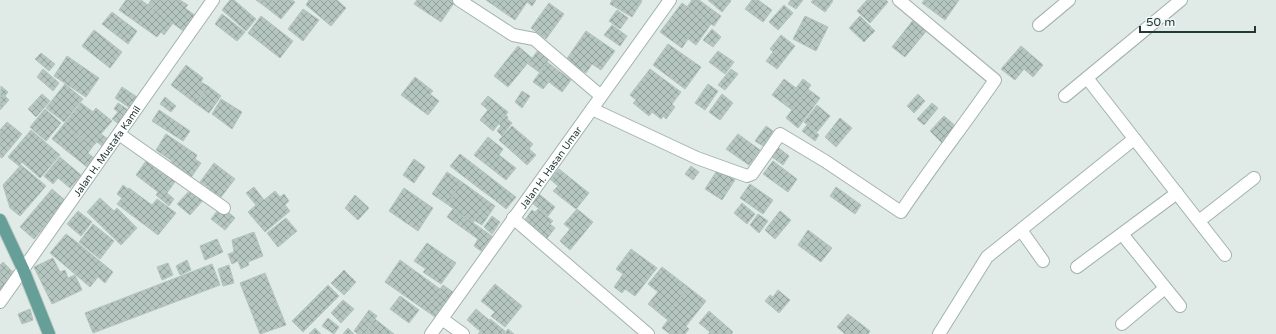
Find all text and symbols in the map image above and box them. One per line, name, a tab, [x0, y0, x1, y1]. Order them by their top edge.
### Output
scale bar	[1140, 8, 1255, 34]
text: 50 m	[1146, 15, 1175, 29]
street label: Jalan H. Mustafa Kamil	[71, 104, 143, 199]
street label: Jalan H. Hasan Umar	[518, 124, 585, 211]

